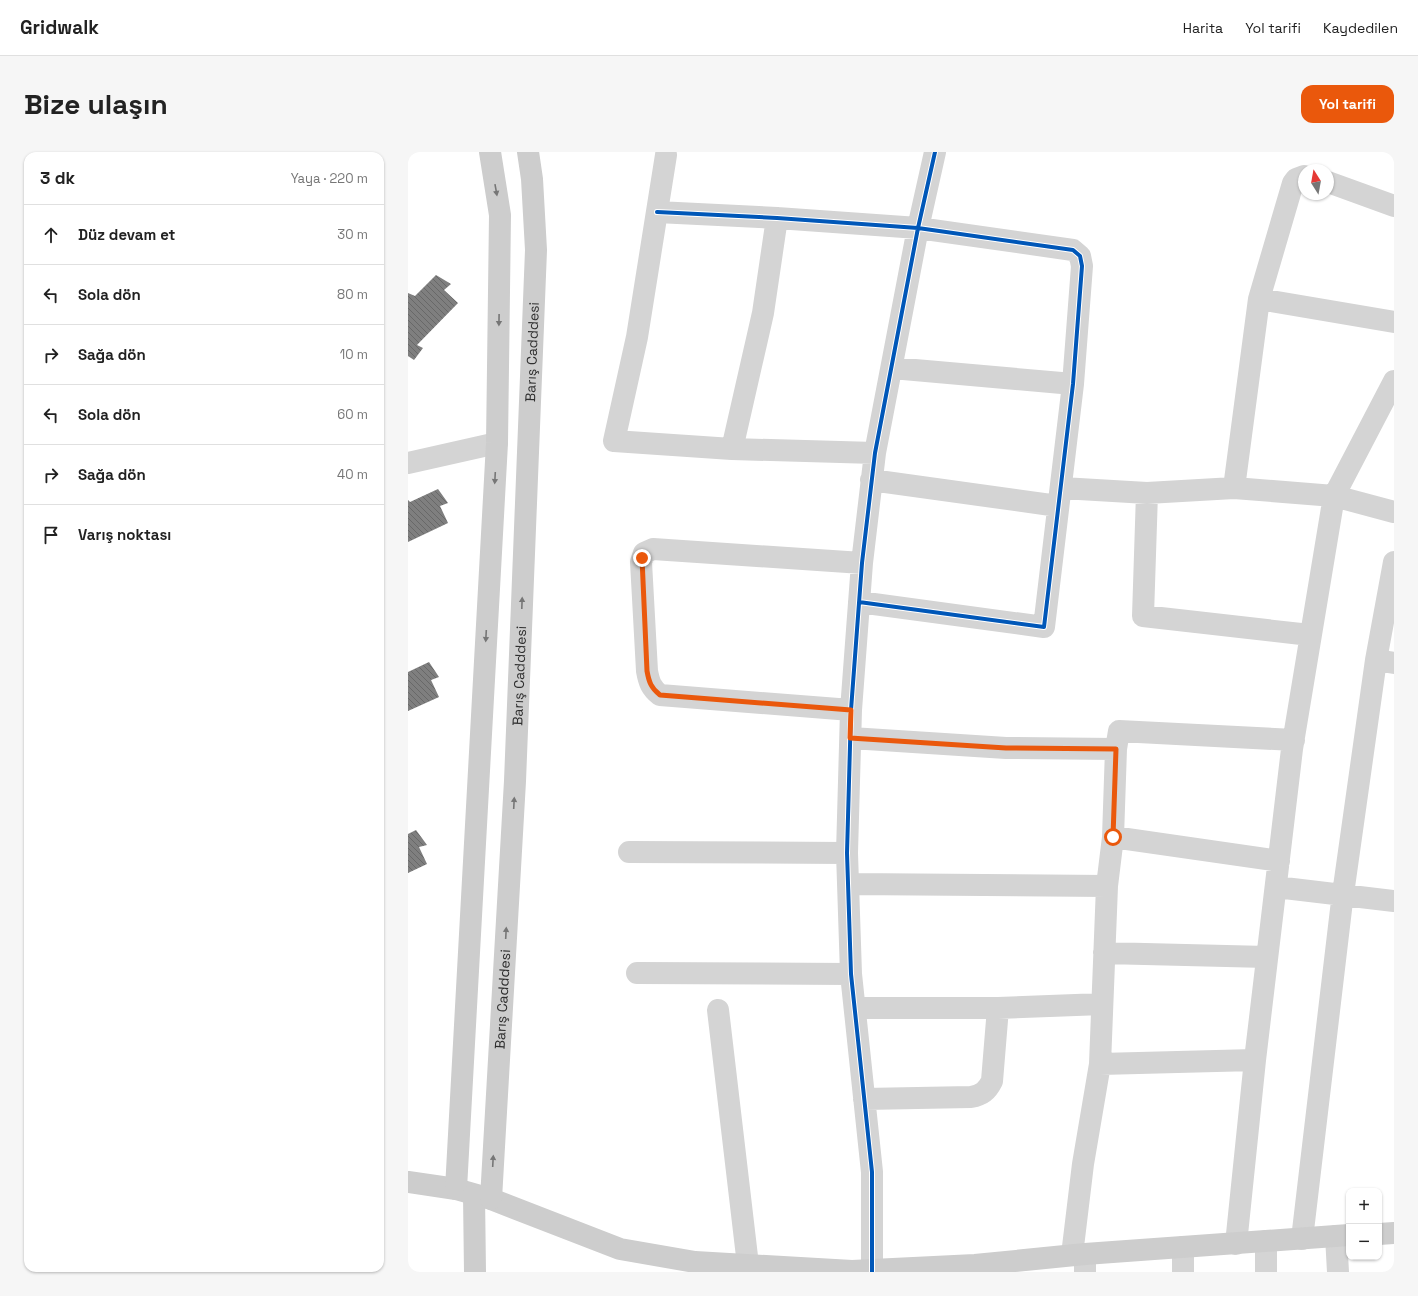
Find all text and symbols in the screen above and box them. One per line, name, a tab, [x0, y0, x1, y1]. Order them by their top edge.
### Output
text: Gridwalk	[20, 15, 99, 40]
text: Harita	[1183, 19, 1223, 37]
text: Yol tarifi	[1245, 19, 1301, 37]
text: Kaydedilen	[1323, 19, 1398, 37]
button: Yol tarifi	[1301, 85, 1394, 123]
text: Bize ulaşın	[24, 86, 168, 122]
north arrow	[1298, 164, 1334, 200]
text: 3 dk	[40, 167, 75, 189]
text: Yaya · 220 m	[291, 170, 368, 187]
one-way arrow	[493, 184, 499, 197]
icon: ahead	[40, 224, 62, 246]
text: Düz devam et	[78, 225, 175, 244]
text: 30 m	[337, 226, 368, 243]
icon: left	[40, 284, 62, 306]
text: Sola dön	[78, 285, 141, 304]
text: 80 m	[337, 286, 368, 303]
street label: Barış Cadddesi	[521, 302, 543, 402]
one-way arrow	[496, 314, 502, 327]
icon: right	[40, 344, 62, 366]
text: Sağa dön	[78, 345, 146, 364]
text: 10 m	[340, 346, 368, 363]
icon: left	[40, 404, 62, 426]
text: Sola dön	[78, 405, 141, 424]
text: 60 m	[337, 406, 368, 423]
icon: right	[40, 464, 62, 486]
text: Sağa dön	[78, 465, 146, 484]
text: 40 m	[337, 466, 368, 483]
one-way arrow	[492, 472, 498, 485]
icon: arrive	[40, 524, 62, 546]
text: Varış noktası	[78, 525, 171, 544]
route end	[633, 549, 651, 567]
one-way arrow	[519, 597, 526, 609]
street label: Barış Cadddesi	[508, 625, 530, 726]
one-way arrow	[483, 630, 489, 643]
one-way arrow	[511, 796, 517, 809]
route start	[1104, 828, 1122, 846]
one-way arrow	[503, 927, 510, 939]
street label: Barış Cadddesi	[491, 949, 514, 1050]
one-way arrow	[490, 1154, 496, 1167]
map controls	[1346, 1188, 1382, 1260]
button: +	[1346, 1188, 1382, 1224]
button: −	[1346, 1224, 1382, 1260]

